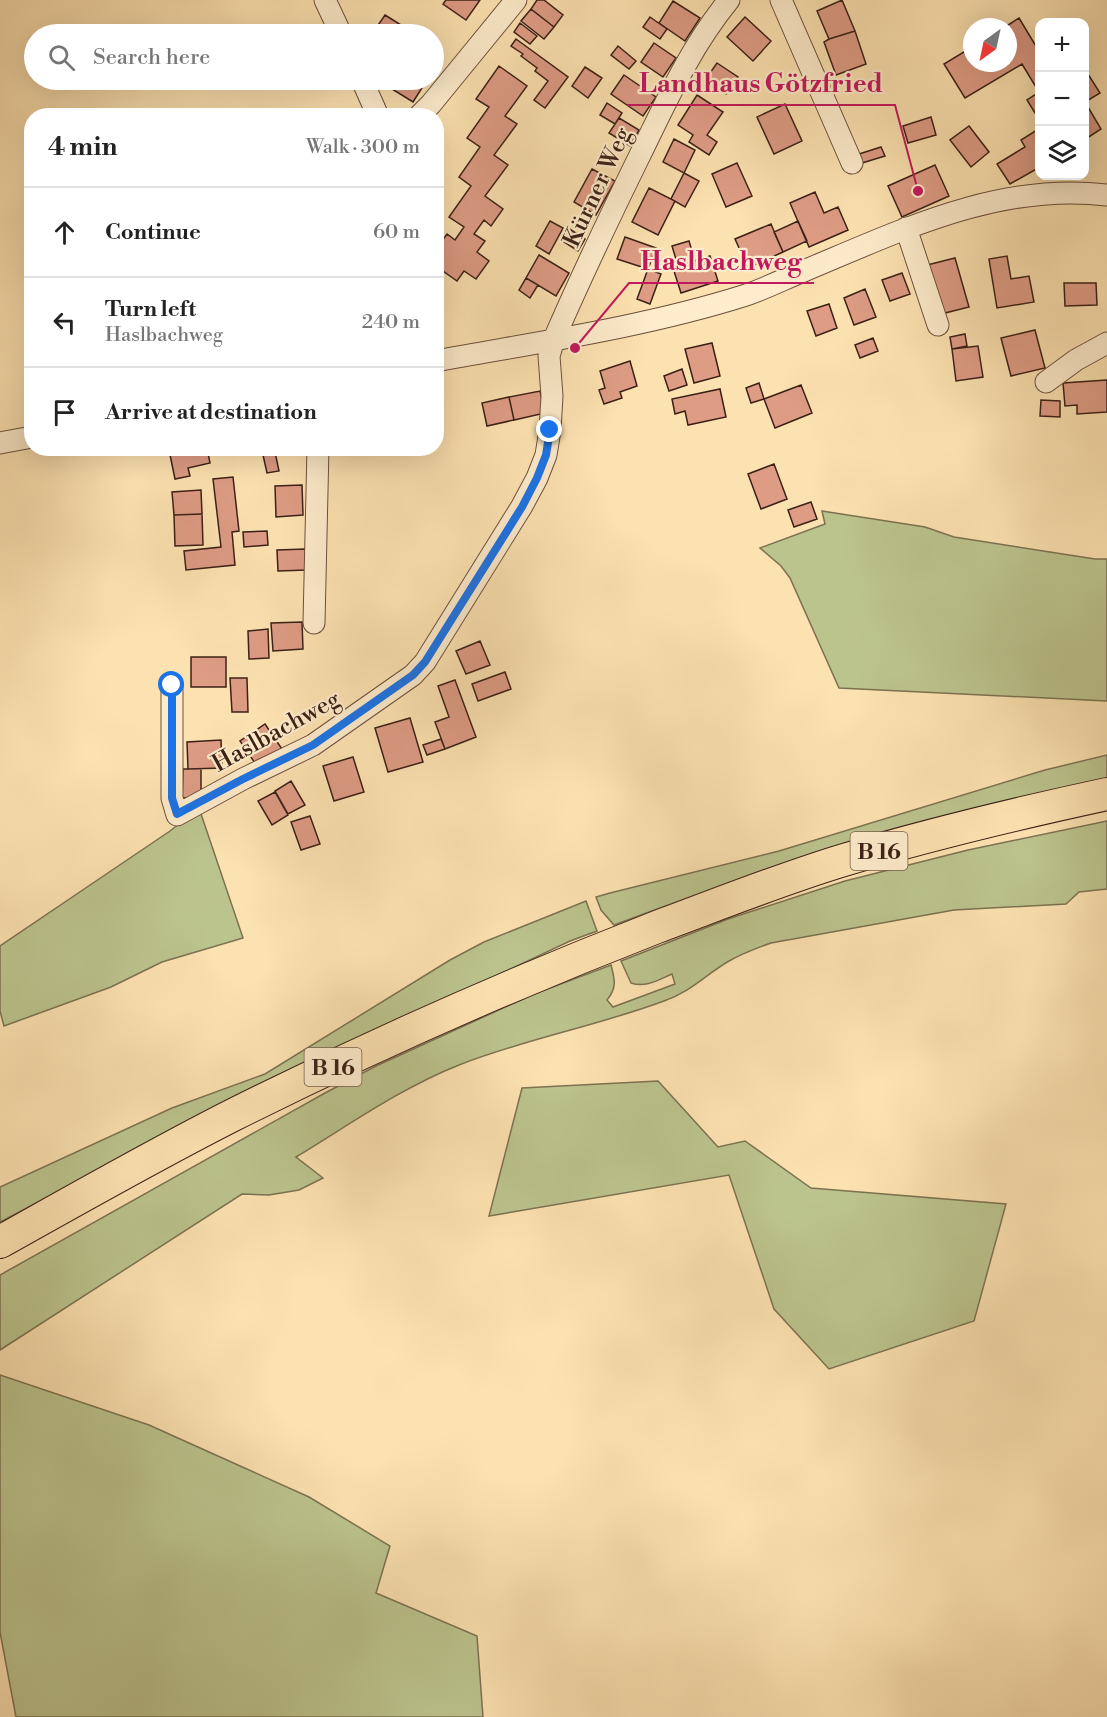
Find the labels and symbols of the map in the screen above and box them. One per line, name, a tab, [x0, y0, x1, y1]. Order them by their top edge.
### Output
north arrow	[963, 18, 1017, 72]
callout: Landhaus Götzfried	[627, 61, 895, 105]
text: Landhaus Götzfried	[639, 68, 883, 100]
street label: Kürner Weg	[557, 122, 639, 252]
callout: Haslbachweg	[629, 239, 814, 283]
text: Haslbachweg	[640, 246, 803, 278]
route end	[536, 416, 562, 442]
route start	[158, 671, 184, 697]
street label: Haslbachweg	[207, 684, 346, 779]
road number: B 16	[850, 832, 908, 870]
road number: B 16	[304, 1048, 362, 1086]

